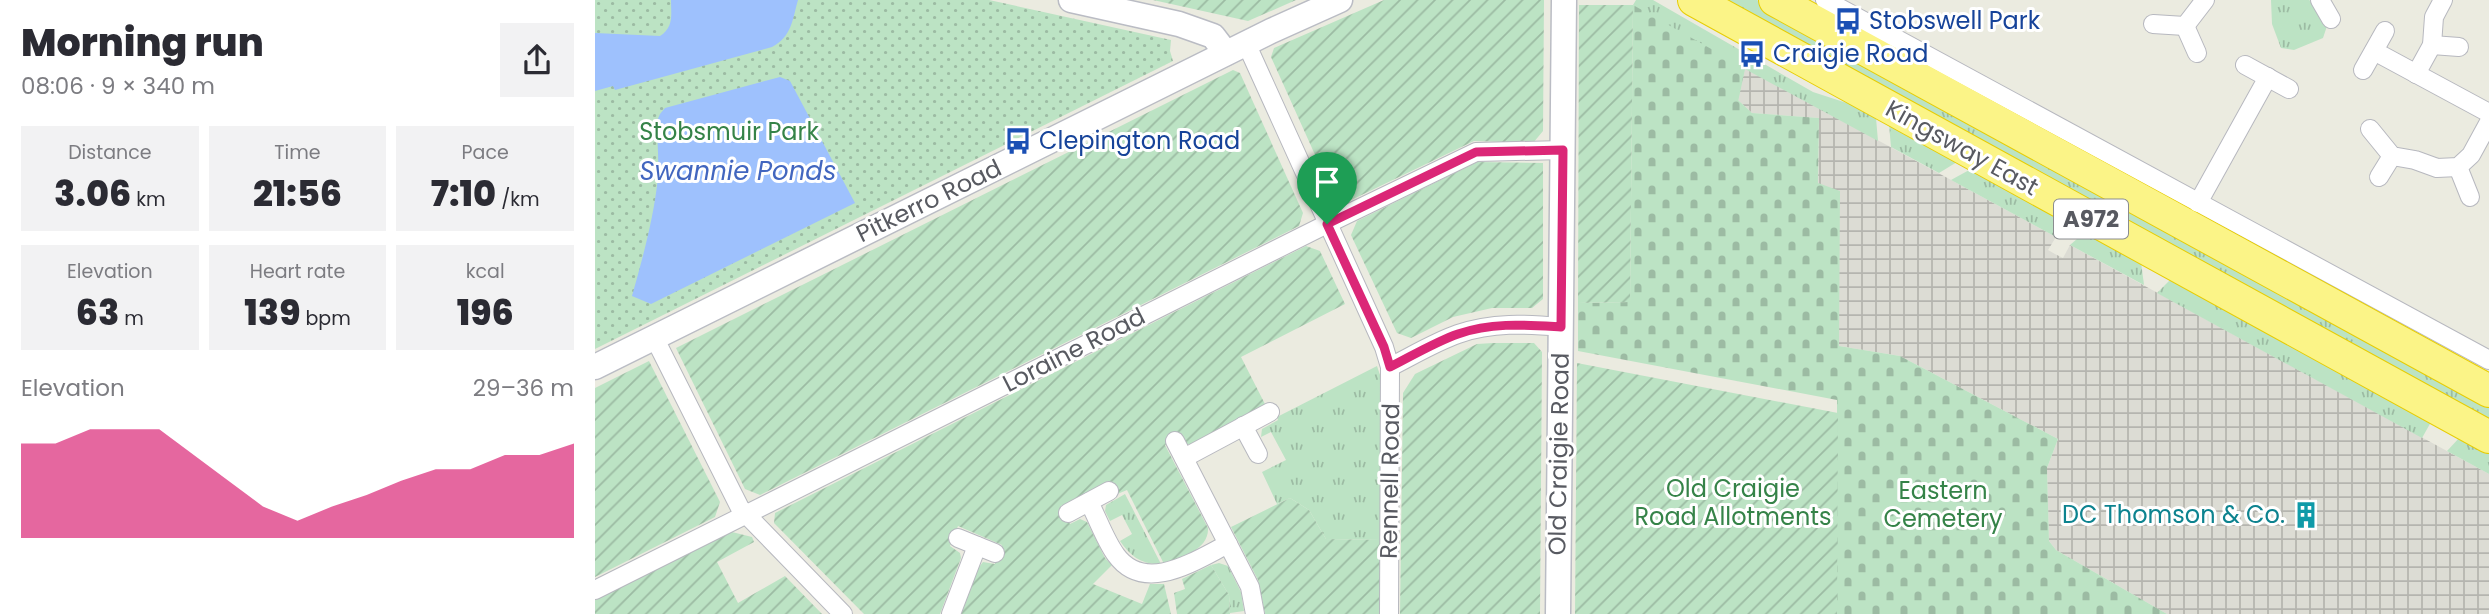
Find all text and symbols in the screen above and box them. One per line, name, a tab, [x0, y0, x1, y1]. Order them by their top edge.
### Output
place label: Stobswell Park	[1869, 4, 2041, 37]
bus stop icon: Stobswell Park	[1833, 6, 1863, 36]
text: Morning run	[21, 16, 264, 69]
button: share	[500, 23, 574, 97]
place label: Craigie Road	[1773, 37, 1928, 70]
bus stop icon: Craigie Road	[1737, 39, 1767, 69]
text: 08:06 · 9 × 340 m	[21, 70, 215, 102]
street label: Kingsway East	[1880, 92, 2045, 203]
park label: Stobsmuir Park	[639, 115, 819, 148]
place label: Clepington Road	[1039, 124, 1240, 157]
bus stop icon: Clepington Road	[1003, 126, 1033, 156]
text: Distance	[68, 139, 151, 166]
text: Time	[274, 139, 321, 166]
text: Pace	[462, 139, 509, 166]
street label: Pitkerro Road	[851, 151, 1007, 250]
pin	[1297, 152, 1357, 224]
water label: Swannie Ponds	[639, 153, 837, 189]
icon: arrive	[1308, 163, 1346, 201]
text: 3.06	[54, 169, 131, 218]
text: 21:56	[253, 169, 342, 218]
text: 7:10	[431, 169, 496, 218]
text: km	[131, 186, 166, 213]
text: /km	[496, 186, 540, 213]
road number: A972	[2054, 200, 2128, 238]
text: Elevation	[67, 258, 153, 285]
text: Heart rate	[250, 258, 345, 285]
text: kcal	[466, 258, 505, 285]
text: 63	[76, 288, 119, 337]
text: 139	[244, 288, 300, 337]
text: 196	[457, 288, 514, 337]
street label: Loraine Road	[997, 299, 1151, 400]
text: m	[119, 305, 144, 332]
text: bpm	[300, 305, 351, 332]
street label: Old Craigie Road	[1540, 352, 1577, 556]
text: Elevation	[21, 372, 125, 404]
text: 29–36 m	[473, 372, 574, 404]
street label: Rennell Road	[1372, 403, 1407, 559]
park label: Old Craigie Road Allotments	[1634, 472, 1832, 533]
park label: Eastern Cemetery	[1883, 474, 2003, 535]
place label: DC Thomson & Co.	[2062, 498, 2285, 531]
building icon: DC Thomson & Co.	[2291, 500, 2321, 530]

